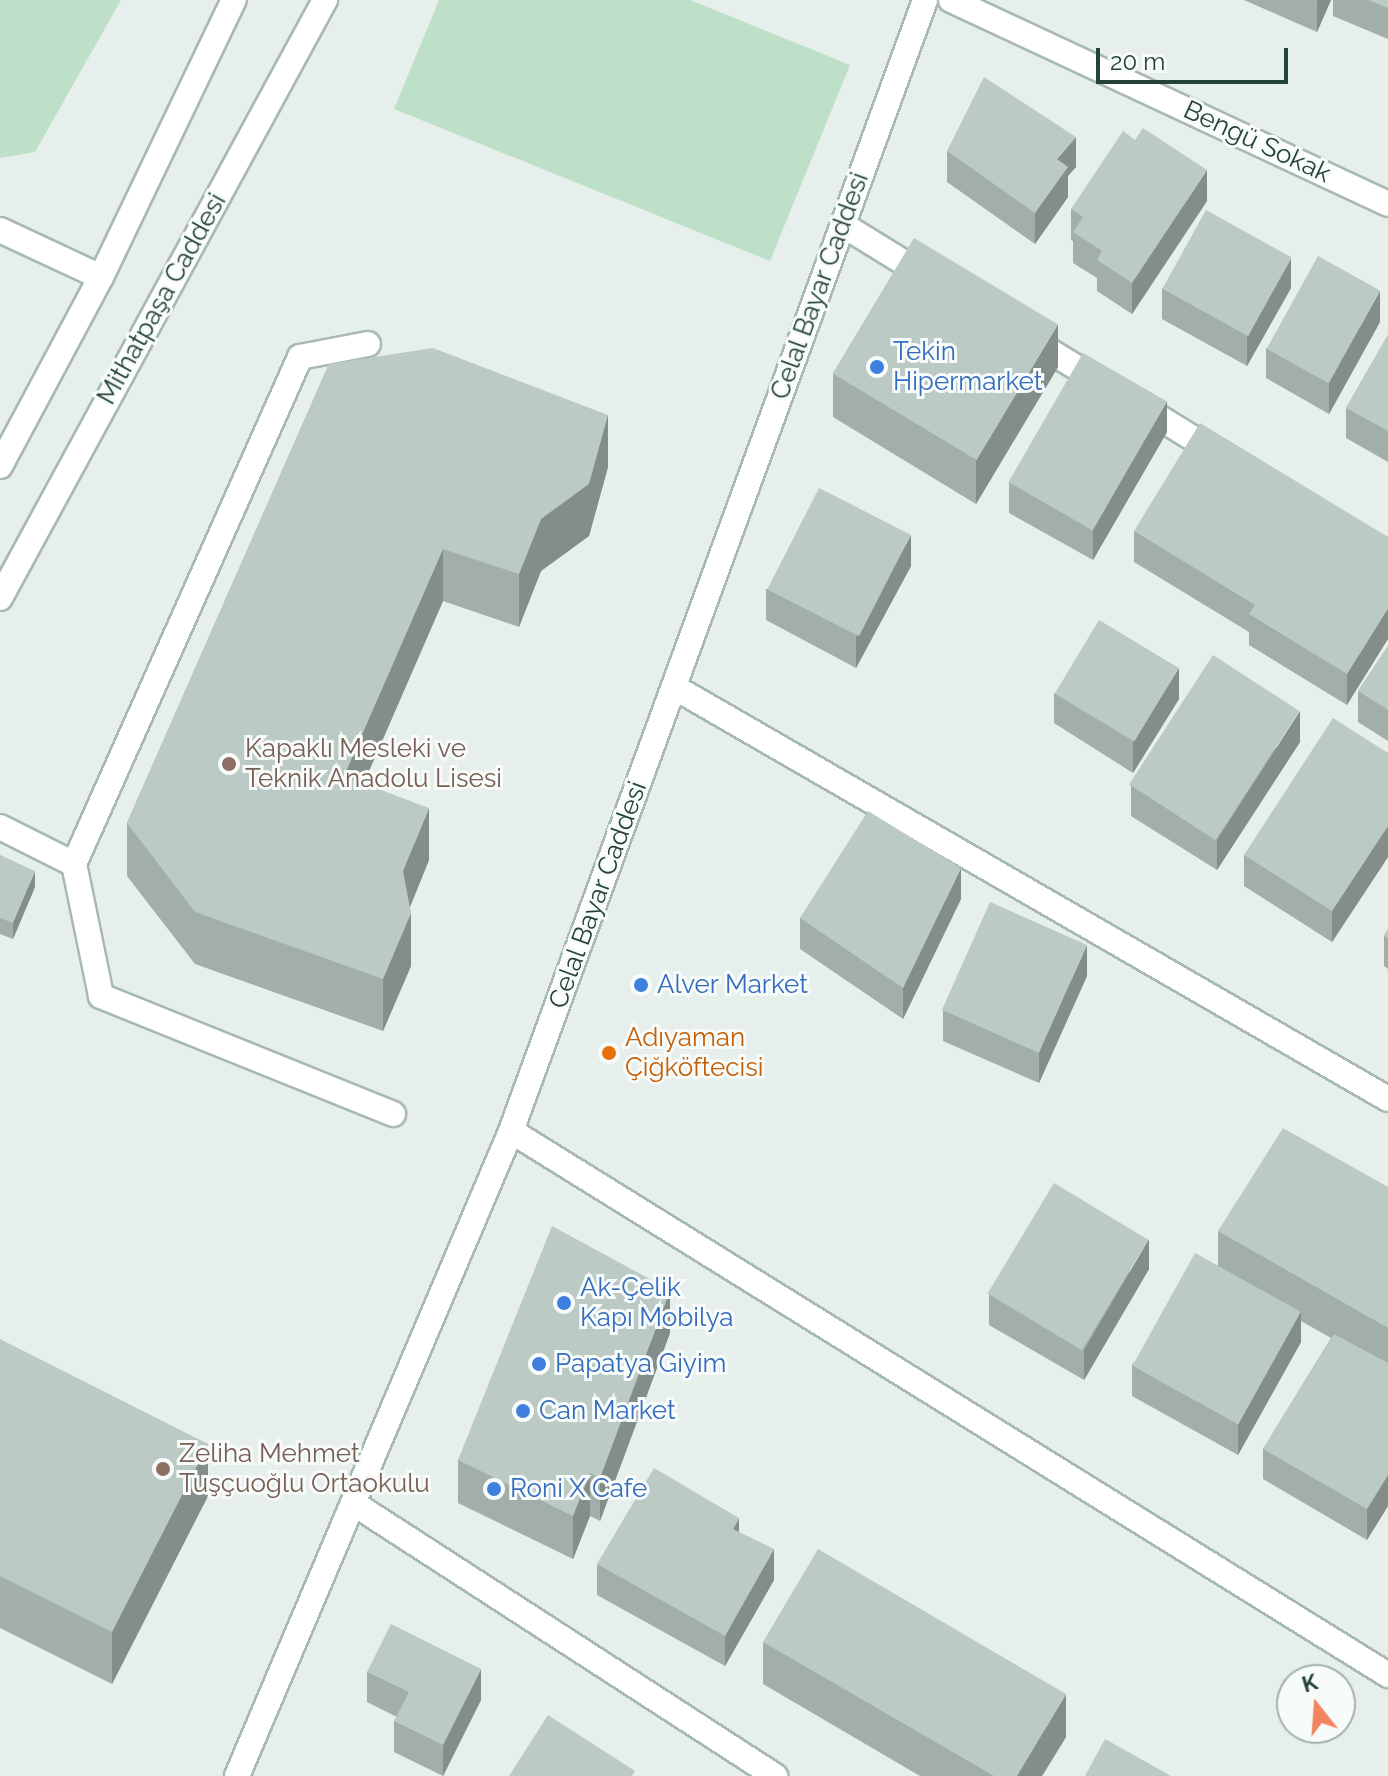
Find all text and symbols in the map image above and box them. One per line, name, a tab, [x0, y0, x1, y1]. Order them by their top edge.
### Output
scale bar	[1100, 32, 1292, 82]
text: 20 m	[1110, 47, 1165, 76]
street label: Bengü Sokak	[1178, 94, 1336, 190]
street label: Celal Bayar Caddesi	[764, 168, 876, 404]
street label: Mithatpaşa Caddesi	[91, 188, 233, 410]
place label: Tekin Hipermarket	[893, 336, 1042, 398]
marker: Tekin Hipermarket	[868, 358, 886, 376]
place label: Kapaklı Mesleki ve Teknik Anadolu Lisesi	[245, 733, 503, 794]
marker: Kapaklı Mesleki ve Teknik Anadolu Lisesi	[220, 755, 238, 773]
street label: Celal Bayar Caddesi	[542, 777, 654, 1013]
place label: Alver Market	[657, 969, 809, 1001]
marker: Alver Market	[632, 976, 650, 994]
place label: Adıyaman Çiğköftecisi	[625, 1022, 763, 1084]
marker: Adıyaman Çiğköftecisi	[600, 1044, 618, 1062]
place label: Ak-Çelik Kapı Mobilya	[580, 1272, 734, 1334]
marker: Ak-Çelik Kapı Mobilya	[555, 1294, 573, 1312]
place label: Papatya Giyim	[555, 1348, 726, 1380]
marker: Papatya Giyim	[530, 1355, 548, 1373]
place label: Can Market	[539, 1395, 676, 1427]
marker: Can Market	[514, 1402, 532, 1420]
place label: Zeliha Mehmet Tuşçuoğlu Ortaokulu	[179, 1438, 430, 1500]
marker: Zeliha Mehmet Tuşçuoğlu Ortaokulu	[154, 1460, 172, 1478]
place label: Roni X Cafe	[510, 1473, 648, 1505]
marker: Roni X Cafe	[485, 1480, 503, 1498]
north arrow	[1276, 1664, 1356, 1744]
text: K	[1299, 1668, 1320, 1698]

